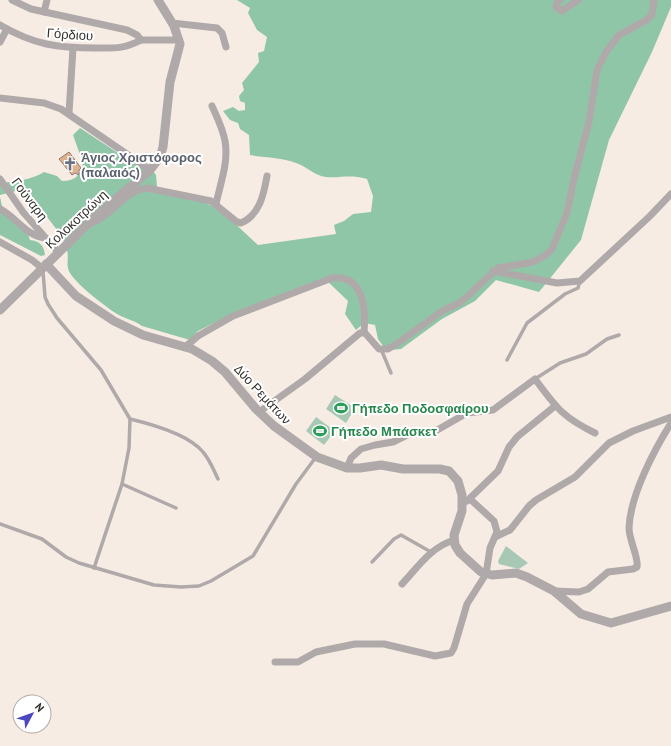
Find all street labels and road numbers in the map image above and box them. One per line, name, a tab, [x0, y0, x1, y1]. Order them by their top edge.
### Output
street label: Γόρδιου	[46, 24, 94, 45]
street label: Γούναρη	[8, 174, 51, 224]
street label: Κολοκοτρώνη	[42, 186, 111, 252]
street label: Δύο Ρεμάτων	[231, 361, 295, 428]

